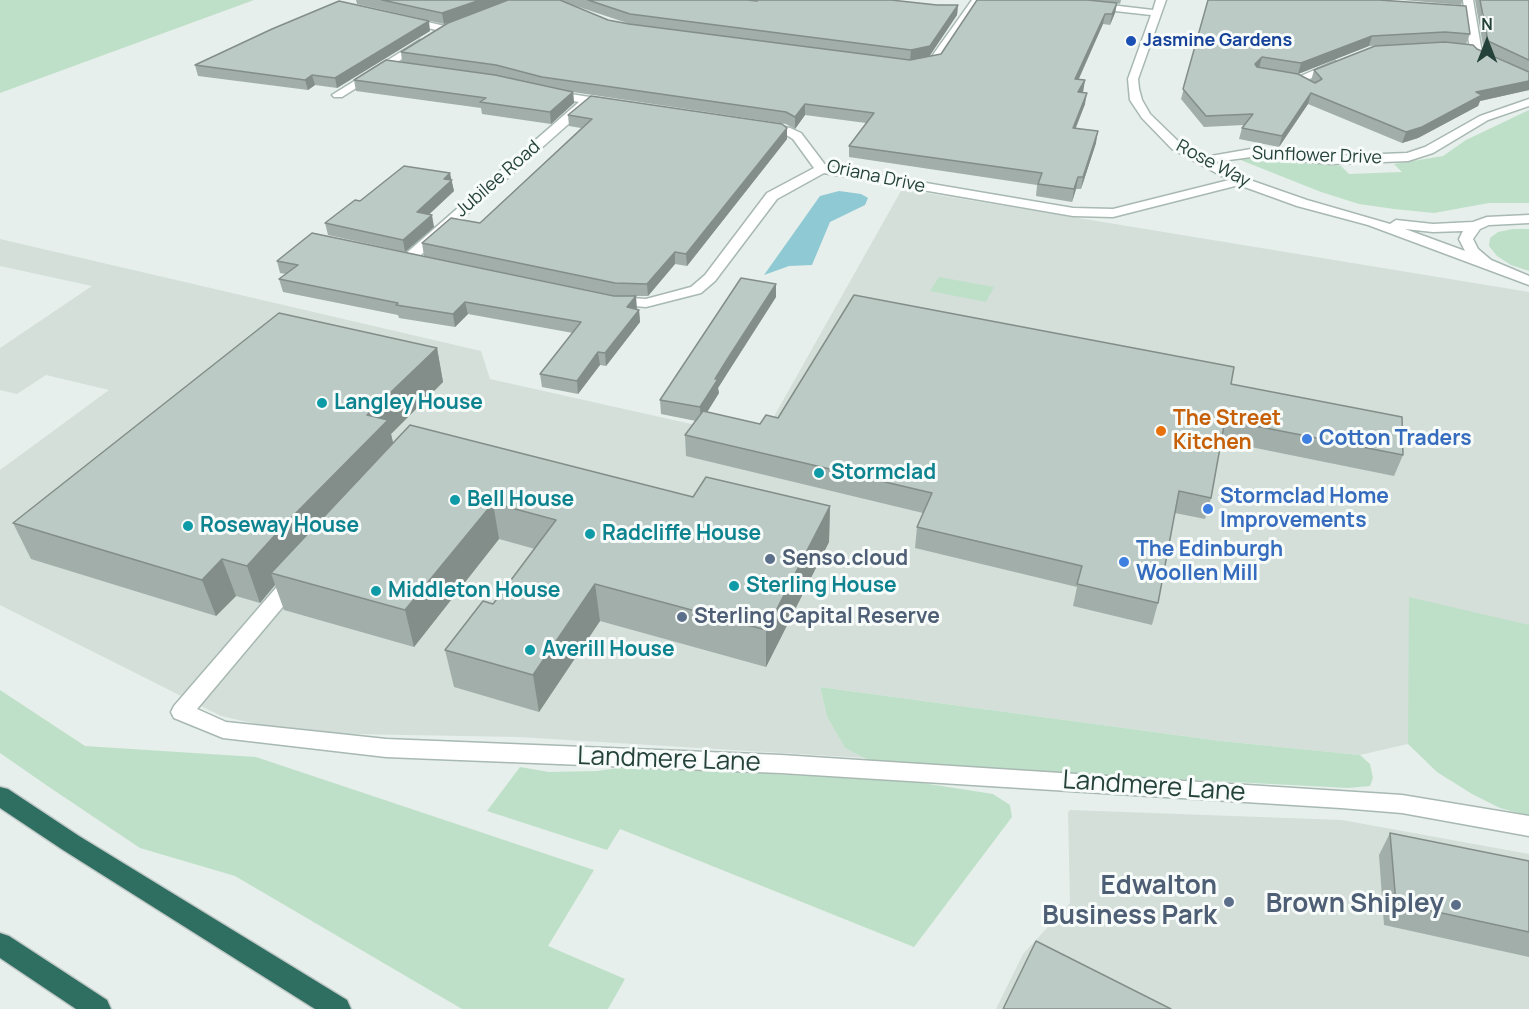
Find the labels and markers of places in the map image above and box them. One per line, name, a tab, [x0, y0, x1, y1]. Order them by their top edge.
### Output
place label: Jasmine Gardens	[1143, 30, 1292, 52]
marker: Jasmine Gardens	[1124, 34, 1138, 48]
place label: Langley House	[334, 390, 483, 416]
marker: Langley House	[315, 396, 329, 410]
place label: The Street Kitchen	[1173, 406, 1281, 456]
marker: The Street Kitchen	[1154, 424, 1168, 438]
place label: Cotton Traders	[1319, 426, 1472, 452]
marker: Cotton Traders	[1300, 432, 1314, 446]
place label: Stormclad	[831, 460, 936, 486]
marker: Stormclad	[812, 466, 826, 480]
place label: Stormclad Home Improvements	[1220, 484, 1389, 534]
place label: Bell House	[467, 487, 574, 513]
marker: Bell House	[448, 493, 462, 507]
marker: Stormclad Home Improvements	[1201, 502, 1215, 516]
place label: Roseway House	[200, 513, 359, 539]
marker: Roseway House	[181, 519, 195, 533]
place label: Radcliffe House	[602, 521, 761, 547]
marker: Radcliffe House	[583, 527, 597, 541]
place label: The Edinburgh Woollen Mill	[1136, 537, 1283, 587]
place label: Senso.cloud	[782, 546, 908, 572]
marker: Senso.cloud	[763, 552, 777, 566]
marker: The Edinburgh Woollen Mill	[1117, 555, 1131, 569]
place label: Sterling House	[746, 573, 897, 599]
place label: Middleton House	[388, 578, 560, 604]
marker: Sterling House	[727, 579, 741, 593]
marker: Middleton House	[369, 584, 383, 598]
place label: Sterling Capital Reserve	[694, 604, 940, 630]
marker: Sterling Capital Reserve	[675, 610, 689, 624]
place label: Averill House	[542, 637, 675, 663]
marker: Averill House	[523, 643, 537, 657]
place label: Edwalton Business Park	[1042, 871, 1217, 933]
place label: Brown Shipley	[1266, 889, 1444, 921]
marker: Edwalton Business Park	[1222, 895, 1236, 909]
marker: Brown Shipley	[1449, 898, 1463, 912]

